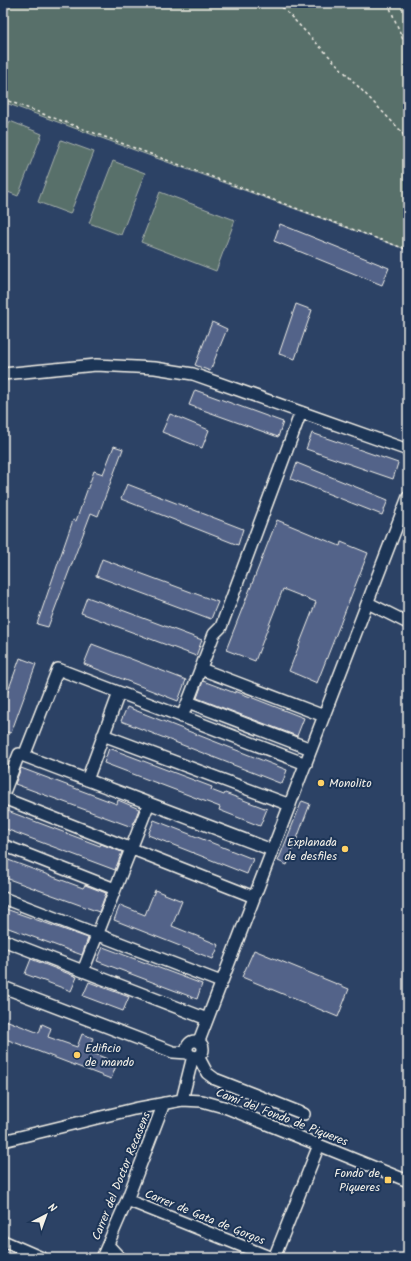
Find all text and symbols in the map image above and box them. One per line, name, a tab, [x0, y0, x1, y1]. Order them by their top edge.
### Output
place label: Monolito	[329, 774, 372, 793]
marker: Monolito	[316, 778, 326, 788]
place label: Explanada de desfiles	[285, 833, 337, 866]
marker: Explanada de desfiles	[340, 844, 350, 854]
place label: Edificio de mando	[85, 1039, 134, 1072]
marker: Edificio de mando	[72, 1050, 82, 1060]
street label: Camí del Fondo de Piqueres	[213, 1083, 351, 1151]
street label: Carrer del Doctor Recasens	[87, 1109, 156, 1243]
place label: Fondo de Piqueres	[334, 1164, 381, 1197]
marker: Fondo de Piqueres	[383, 1175, 393, 1185]
street label: Carrer de Gata de Gorgos	[142, 1185, 268, 1250]
north arrow	[26, 1195, 66, 1235]
text: N	[43, 1199, 60, 1217]

